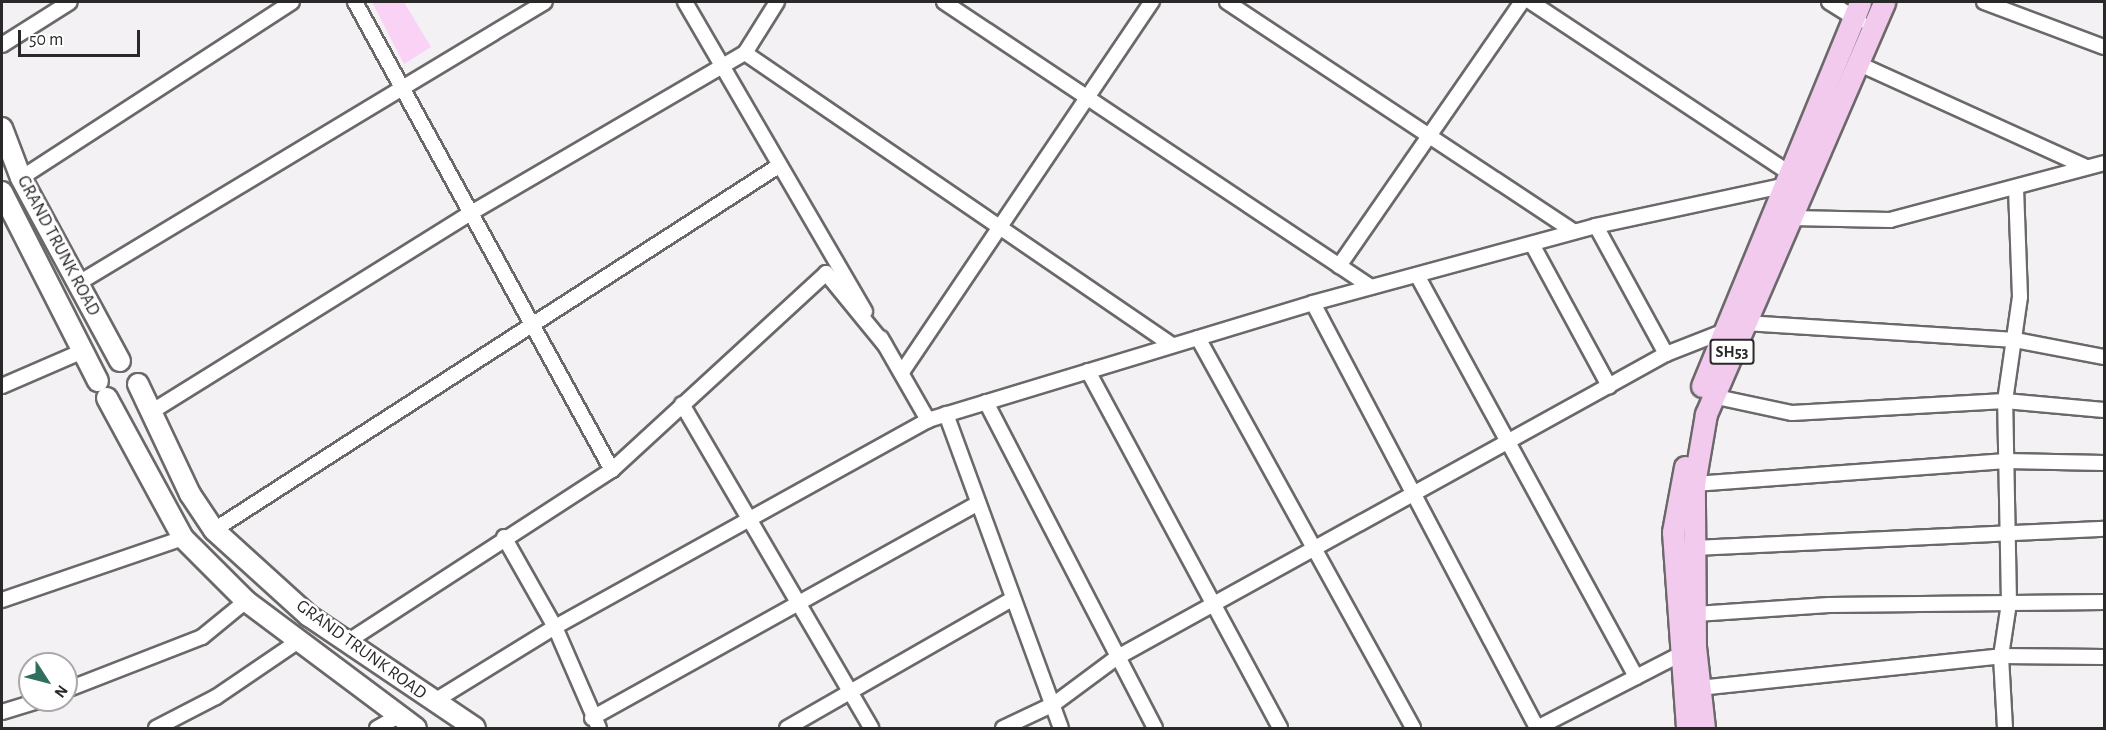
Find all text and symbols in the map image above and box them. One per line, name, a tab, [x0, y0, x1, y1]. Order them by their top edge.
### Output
scale bar	[21, 18, 142, 56]
text: 50 m	[29, 31, 63, 49]
street label: GRAND TRUNK ROAD	[12, 172, 104, 320]
road number: SH53	[1710, 339, 1754, 365]
street label: GRAND TRUNK ROAD	[292, 595, 430, 705]
north arrow	[18, 652, 78, 712]
text: N	[51, 682, 71, 701]

